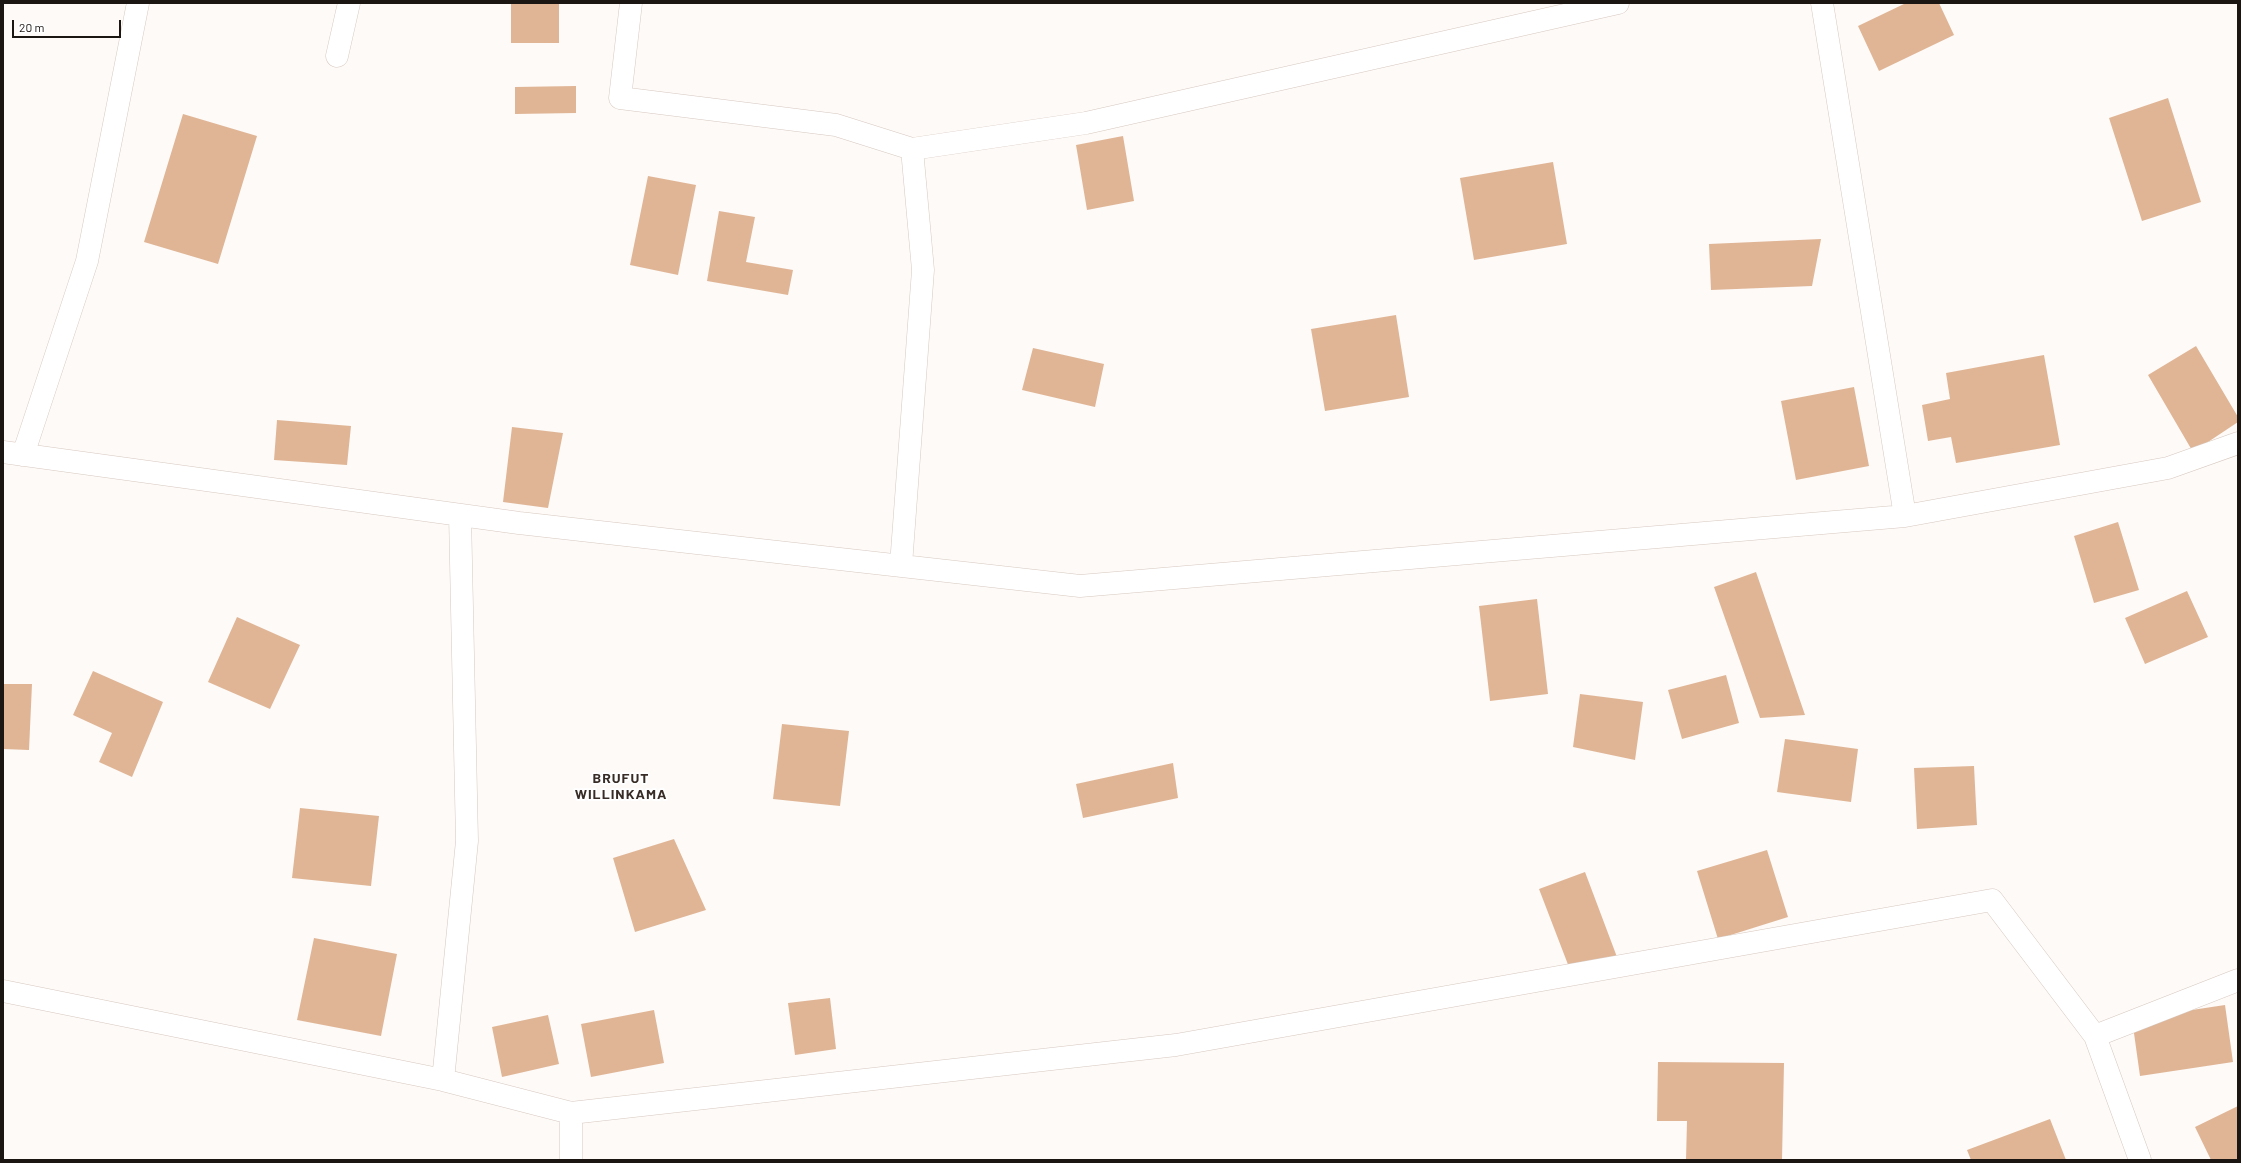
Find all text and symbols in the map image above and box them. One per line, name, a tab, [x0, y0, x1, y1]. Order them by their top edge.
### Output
scale bar	[14, 12, 123, 38]
text: 20 m	[19, 20, 45, 34]
district label: BRUFUT WILLINKAMA	[575, 770, 667, 802]

